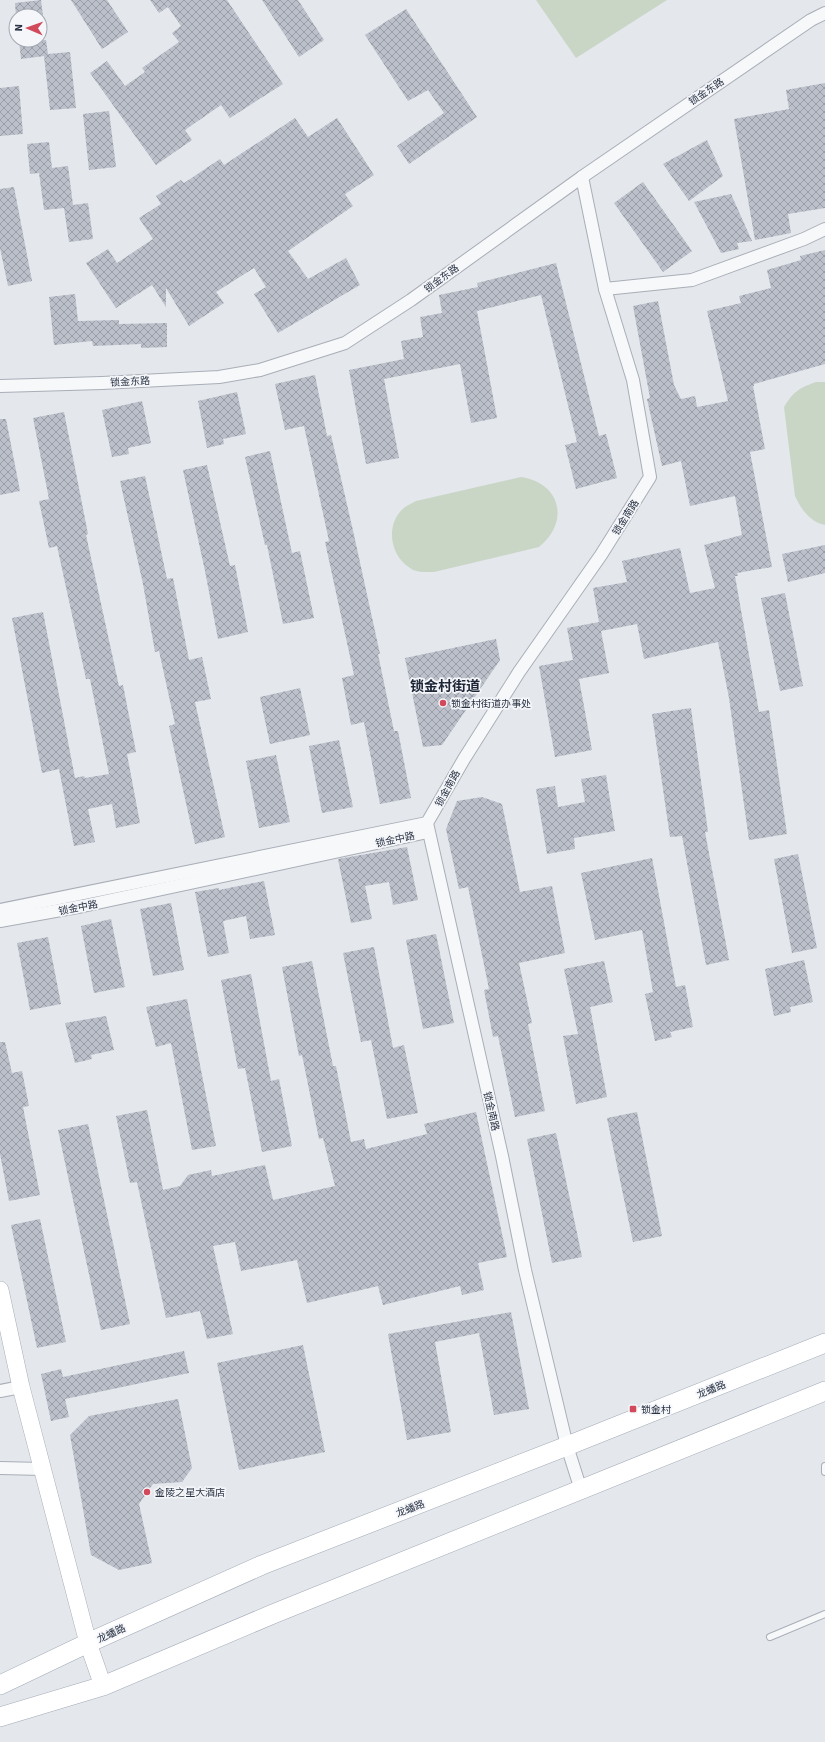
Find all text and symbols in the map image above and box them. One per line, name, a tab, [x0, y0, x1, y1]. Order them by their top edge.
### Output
north arrow	[8, 8, 48, 48]
text: N	[11, 24, 26, 32]
street label: 锁金东路	[686, 75, 727, 109]
street label: 锁金东路	[421, 261, 462, 296]
street label: 锁金东路	[110, 374, 150, 390]
street label: 锁金南路	[609, 497, 642, 538]
district label: 锁金村街道	[410, 677, 480, 697]
place label: 锁金村街道办事处	[451, 697, 531, 711]
marker: 锁金村街道办事处	[438, 698, 448, 708]
street label: 锁金南路	[432, 768, 464, 809]
street label: 锁金中路	[374, 829, 416, 851]
street label: 锁金中路	[57, 897, 99, 919]
street label: 锁金南路	[480, 1090, 502, 1132]
street label: 龙蟠路	[695, 1378, 728, 1402]
place label: 锁金村	[641, 1403, 671, 1417]
marker: 锁金村	[628, 1404, 638, 1414]
place label: 金陵之星大酒店	[155, 1486, 225, 1500]
marker: 金陵之星大酒店	[142, 1487, 152, 1497]
street label: 龙蟠路	[394, 1497, 427, 1521]
street label: 龙蟠路	[95, 1621, 128, 1646]

